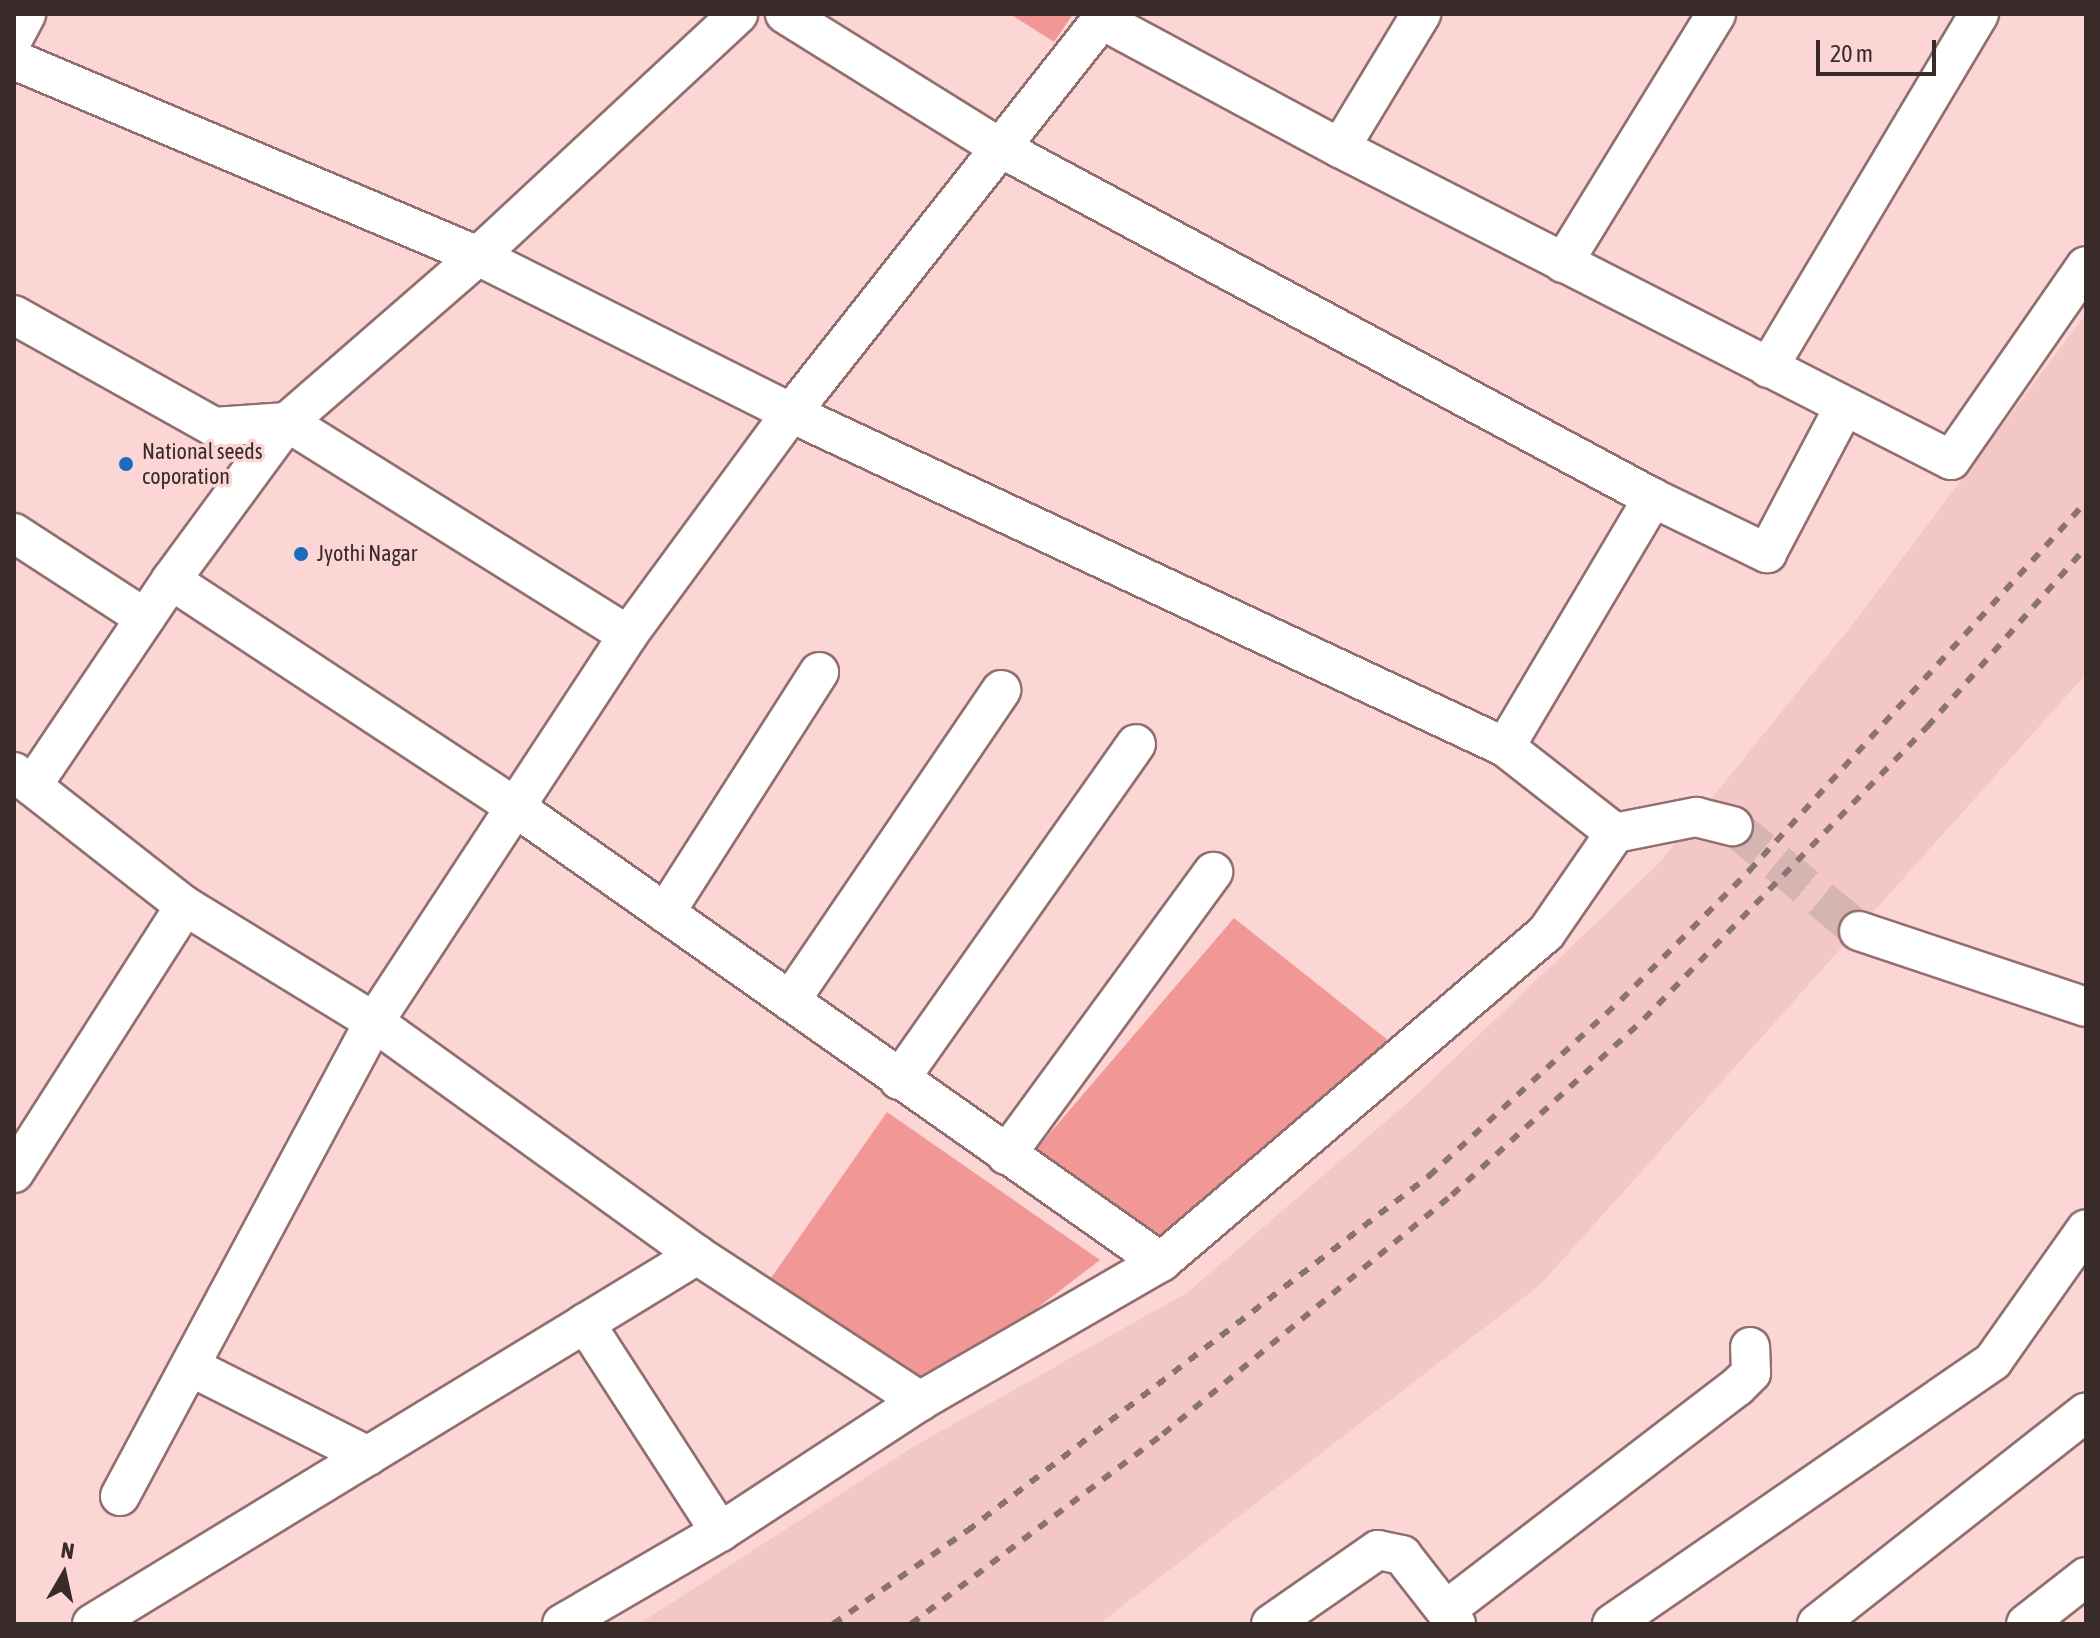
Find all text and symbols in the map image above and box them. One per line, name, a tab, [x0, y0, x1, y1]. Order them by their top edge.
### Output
scale bar	[1820, 24, 1940, 74]
text: 20 m	[1830, 40, 1873, 67]
place label: National seeds coporation	[142, 438, 262, 490]
marker: National seeds coporation	[117, 455, 135, 473]
place label: Jyothi Nagar	[317, 541, 417, 567]
marker: Jyothi Nagar	[292, 545, 310, 563]
north arrow	[24, 1534, 104, 1614]
text: N	[59, 1536, 76, 1564]

